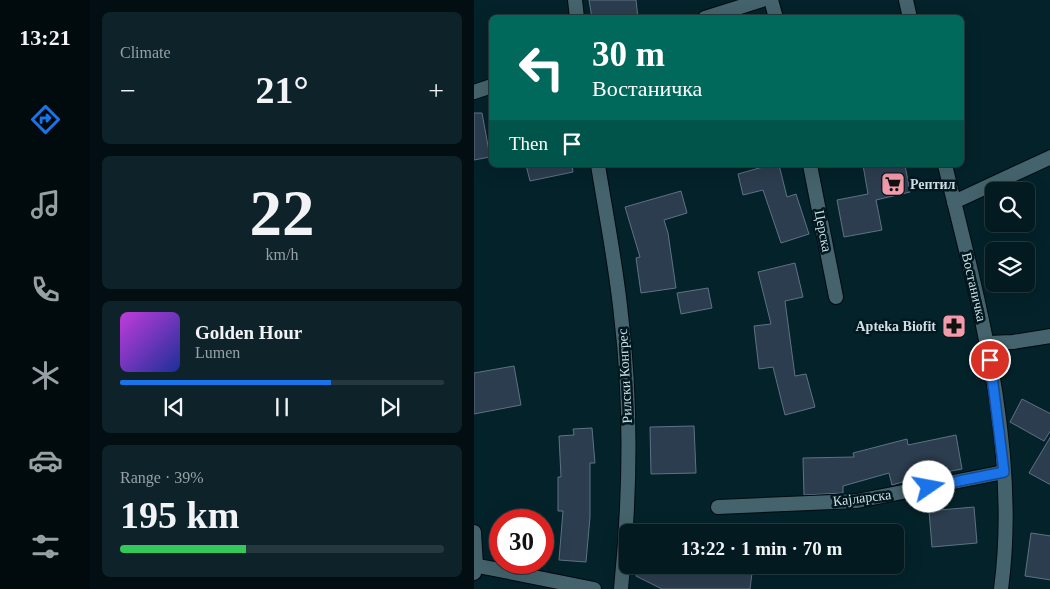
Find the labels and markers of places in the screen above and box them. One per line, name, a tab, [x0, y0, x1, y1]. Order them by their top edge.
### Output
supermarket icon: Рептил	[880, 171, 906, 197]
place label: Рептил	[910, 177, 956, 192]
pharmacy icon: Apteka Biofit	[941, 313, 967, 339]
place label: Apteka Biofit	[856, 319, 936, 334]
pin	[969, 339, 1011, 381]

